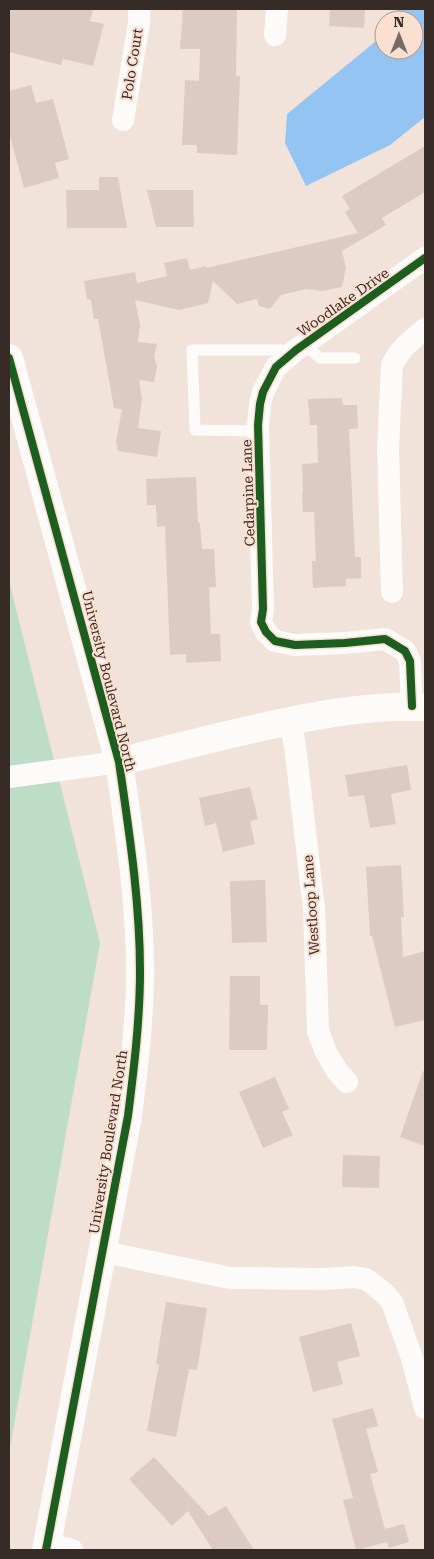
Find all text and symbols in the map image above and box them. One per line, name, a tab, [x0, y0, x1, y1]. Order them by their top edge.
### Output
north arrow	[374, 10, 424, 60]
text: N	[394, 14, 405, 30]
street label: Polo Court	[118, 27, 146, 101]
street label: Woodlake Drive	[294, 264, 392, 340]
street label: Cedarpine Lane	[238, 439, 258, 547]
street label: University Boulevard North	[79, 589, 139, 773]
street label: Westloop Lane	[299, 854, 322, 956]
street label: University Boulevard North	[86, 1049, 130, 1235]

